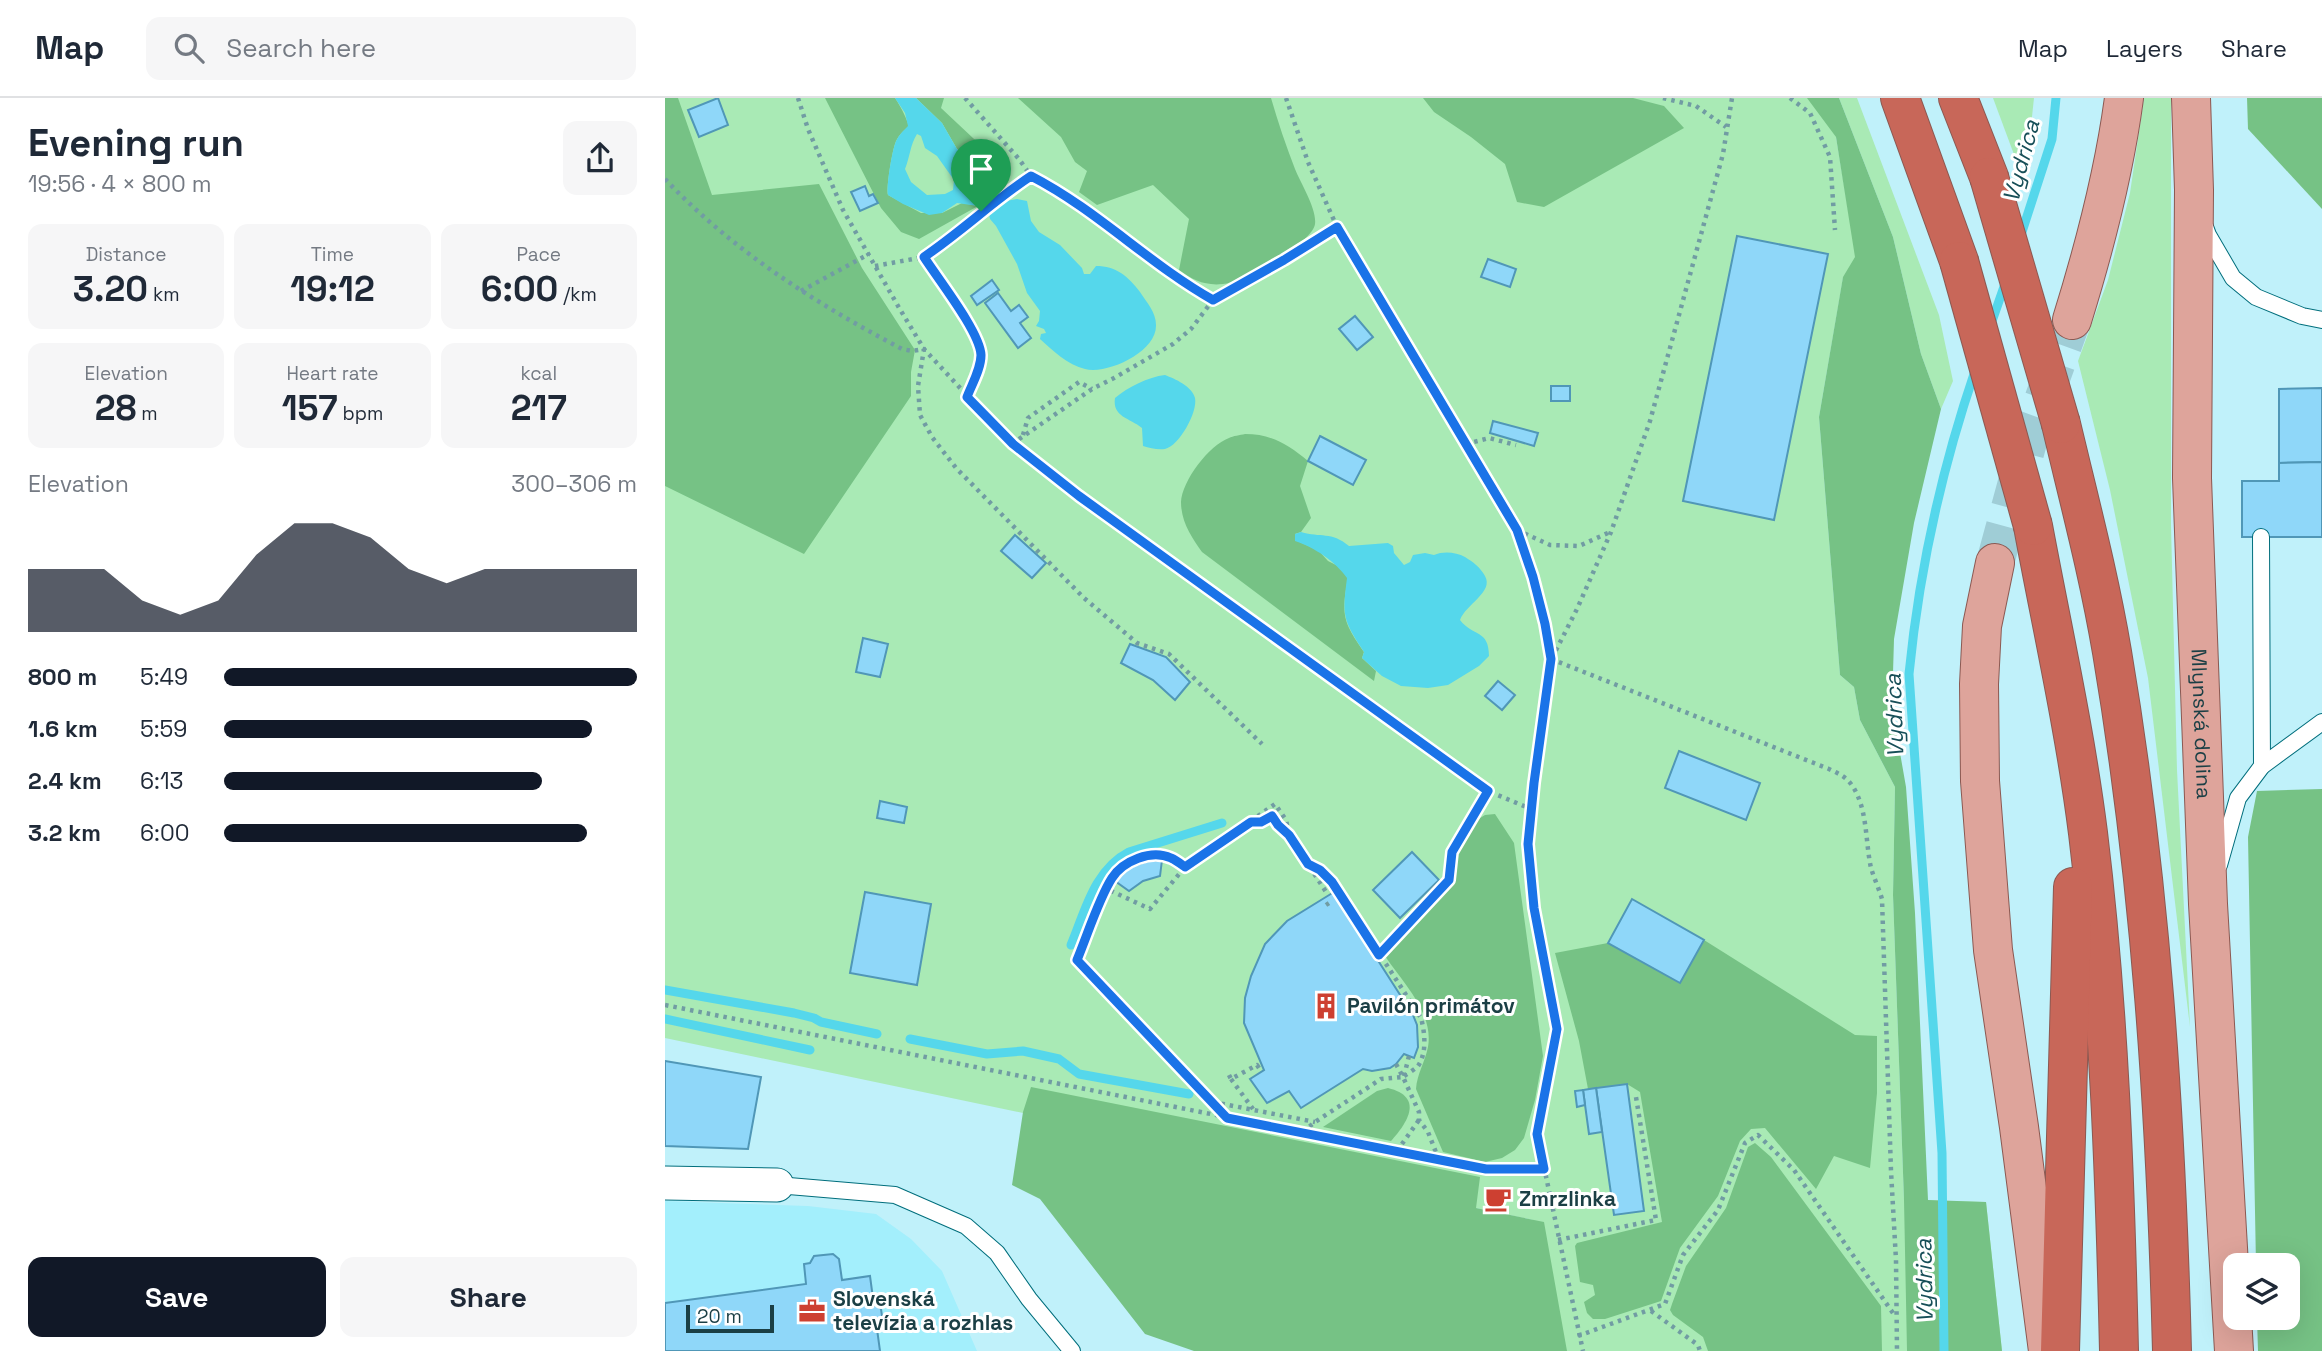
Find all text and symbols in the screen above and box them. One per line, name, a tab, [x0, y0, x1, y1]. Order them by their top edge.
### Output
search box	[146, 17, 636, 80]
text: Map	[35, 27, 104, 69]
icon: search	[170, 29, 208, 67]
text: Search here	[226, 31, 376, 65]
text: Map	[2018, 33, 2068, 64]
text: Layers	[2106, 33, 2183, 64]
text: Share	[2221, 33, 2287, 64]
water label: Vydrica	[1996, 116, 2047, 206]
text: Evening run	[28, 119, 244, 167]
button: share	[563, 121, 637, 195]
pin	[951, 139, 1011, 211]
icon: arrive	[962, 150, 1000, 188]
text: 19:56 · 4 × 800 m	[28, 169, 211, 199]
text: Distance	[86, 242, 167, 267]
text: Time	[311, 242, 354, 267]
text: Pace	[517, 242, 561, 267]
text: 3.20	[73, 267, 148, 311]
text: 19:12	[290, 267, 375, 311]
text: 6:00	[481, 267, 558, 311]
text: km	[148, 282, 179, 307]
text: /km	[558, 282, 597, 307]
text: Elevation	[85, 361, 168, 386]
text: Heart rate	[286, 361, 379, 386]
text: kcal	[520, 361, 557, 386]
text: 28	[95, 386, 136, 430]
text: 157	[282, 386, 338, 430]
text: 217	[511, 386, 567, 430]
text: m	[136, 401, 158, 426]
text: bpm	[338, 401, 383, 426]
text: Elevation	[28, 469, 129, 499]
text: 300–306 m	[511, 469, 637, 499]
street label: Mlynská dolina	[2185, 648, 2218, 799]
text: 800 m	[28, 662, 97, 692]
text: 5:49	[140, 662, 188, 692]
water label: Vydrica	[1878, 673, 1910, 759]
text: 1.6 km	[28, 714, 98, 744]
text: 5:59	[140, 714, 187, 744]
text: 2.4 km	[28, 766, 102, 796]
text: 6:13	[140, 766, 183, 796]
text: 3.2 km	[28, 818, 101, 848]
text: 6:00	[140, 818, 189, 848]
building icon: Pavilón primátov	[1311, 991, 1341, 1021]
place label: Pavilón primátov	[1347, 992, 1515, 1019]
cafe icon: Zmrzlinka	[1483, 1184, 1513, 1214]
place label: Zmrzlinka	[1519, 1185, 1616, 1212]
water label: Vydrica	[1908, 1238, 1940, 1323]
map controls	[2223, 1253, 2300, 1330]
button: layers	[2223, 1253, 2300, 1330]
button: Save	[28, 1257, 326, 1337]
button: Share	[340, 1257, 637, 1337]
place label: Slovenská televízia a rozhlas	[833, 1285, 1013, 1336]
office icon: Slovenská televízia a rozhlas	[797, 1296, 827, 1326]
scale bar	[686, 1302, 773, 1334]
text: 20 m	[697, 1304, 742, 1329]

